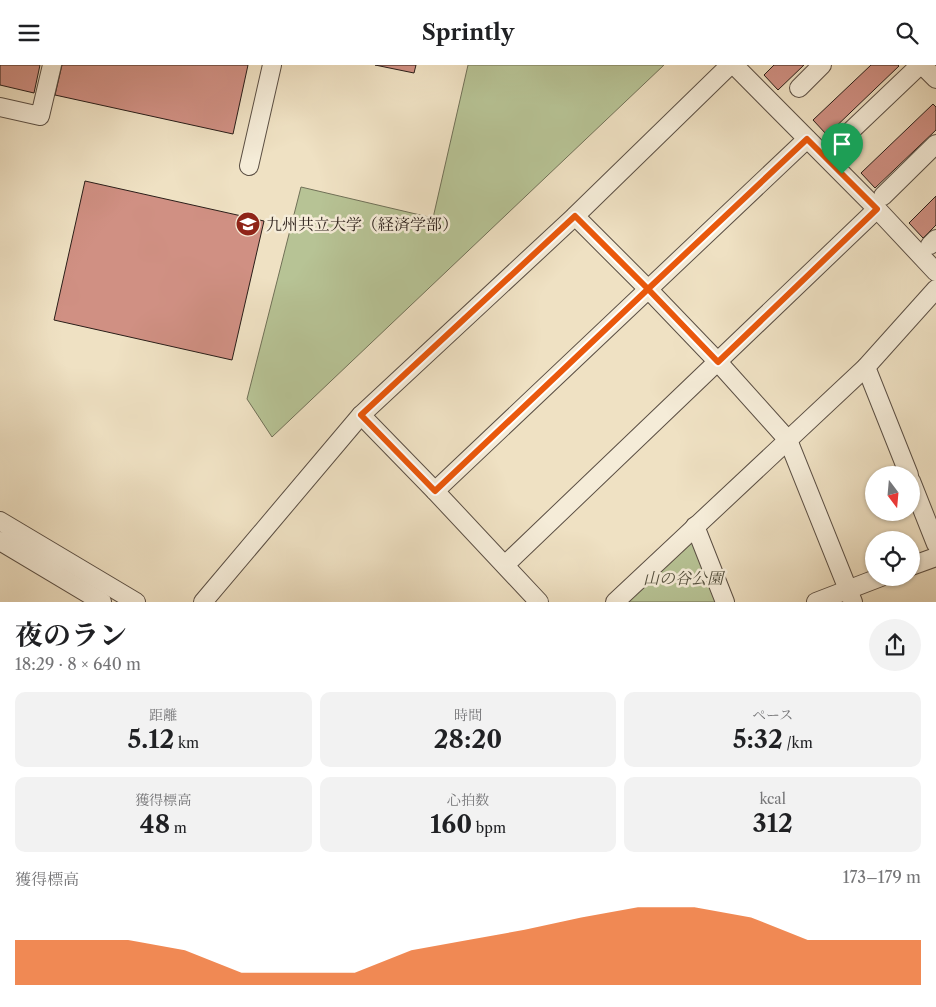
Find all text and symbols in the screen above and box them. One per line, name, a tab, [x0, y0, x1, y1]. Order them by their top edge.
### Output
icon: menu	[15, 19, 43, 47]
text: Sprintly	[422, 19, 514, 46]
icon: search	[893, 19, 921, 47]
pin	[821, 123, 863, 174]
icon: arrive	[828, 130, 856, 158]
school or university icon: 九州共立大学（経済学部）	[235, 211, 261, 237]
place label: 九州共立大学（経済学部）	[266, 214, 458, 234]
north arrow	[865, 466, 920, 521]
map controls	[865, 466, 920, 586]
button: locate	[865, 531, 920, 586]
park label: 山の谷公園	[643, 568, 726, 588]
text: 夜のラン	[15, 618, 127, 652]
button: share	[869, 619, 921, 671]
text: 18:29 · 8 × 640 m	[15, 654, 141, 674]
text: 距離	[149, 706, 177, 724]
text: 時間	[454, 706, 482, 724]
text: ペース	[752, 706, 793, 724]
text: 5.12	[128, 724, 174, 755]
text: 28:20	[434, 724, 502, 755]
text: 5:32	[733, 724, 783, 755]
text: km	[174, 734, 199, 752]
text: /km	[783, 734, 813, 752]
text: kcal	[759, 790, 786, 808]
text: 獲得標高	[135, 791, 191, 809]
text: 心拍数	[447, 791, 489, 809]
text: 312	[753, 808, 793, 839]
text: 48	[140, 809, 170, 840]
text: 160	[430, 809, 472, 840]
text: m	[170, 819, 187, 837]
text: bpm	[472, 819, 506, 837]
text: 173–179 m	[843, 867, 921, 887]
text: 獲得標高	[15, 869, 79, 889]

